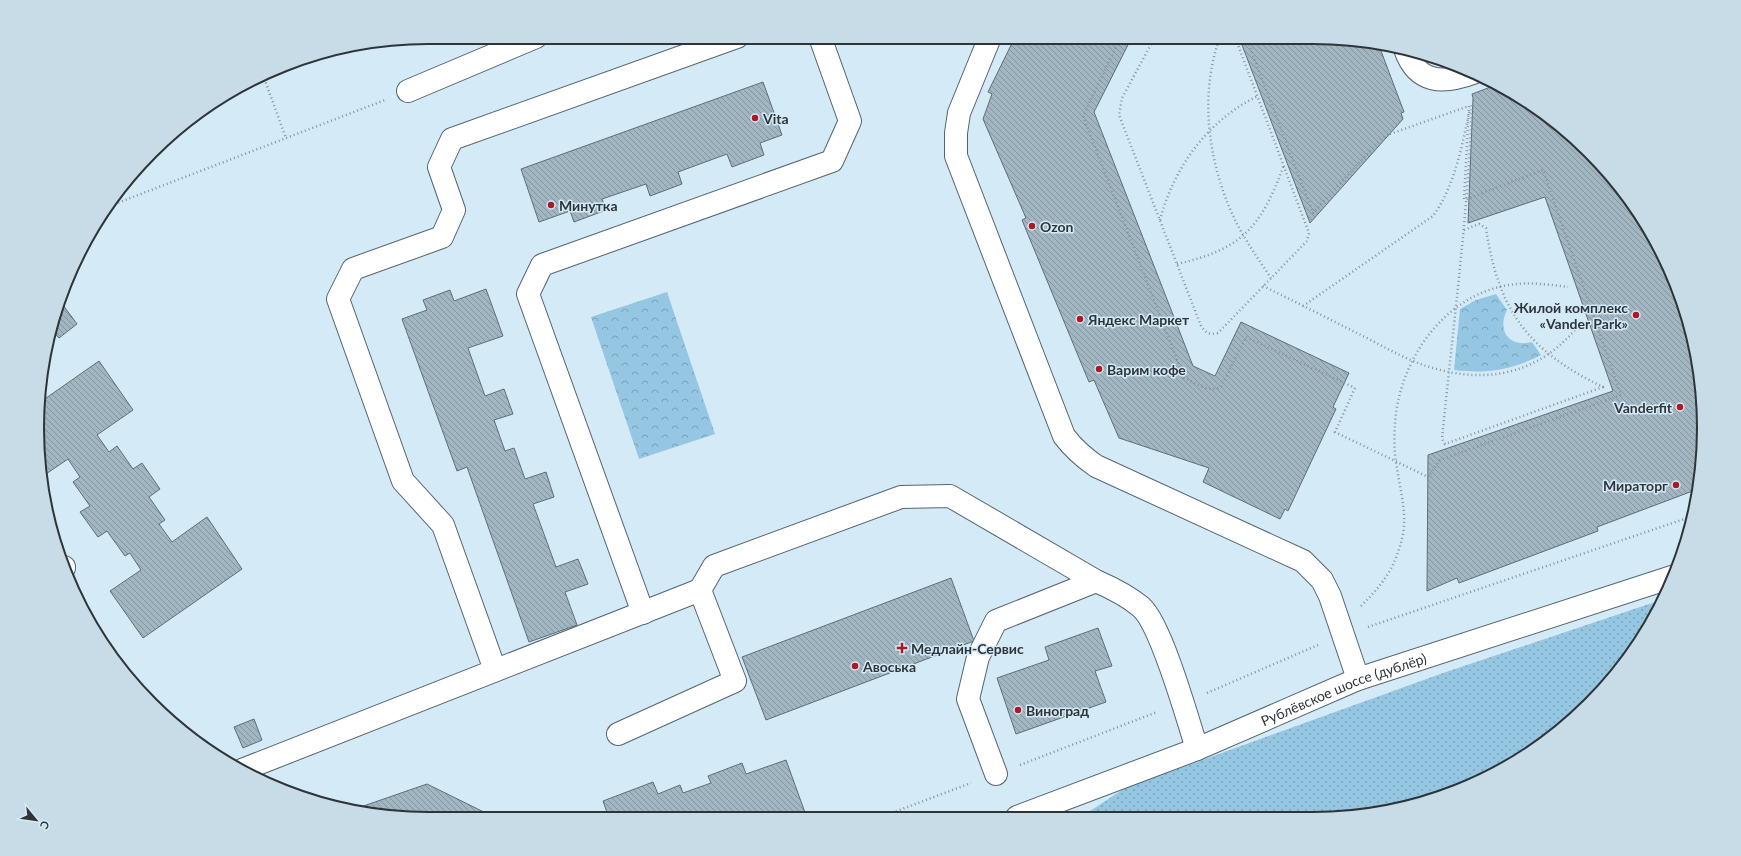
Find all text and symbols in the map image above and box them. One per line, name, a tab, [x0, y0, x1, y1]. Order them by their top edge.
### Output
place label: Vita	[762, 110, 789, 127]
marker: Vita	[750, 113, 760, 123]
place label: Минутка	[559, 197, 618, 214]
marker: Минутка	[546, 200, 556, 210]
place label: Ozon	[1040, 218, 1074, 235]
marker: Ozon	[1027, 221, 1037, 231]
place label: Жилой комплекс «Vander Park»	[1514, 299, 1628, 332]
marker: Жилой комплекс «Vander Park»	[1631, 310, 1641, 320]
place label: Яндекс Маркет	[1087, 311, 1190, 328]
marker: Яндекс Маркет	[1075, 314, 1085, 324]
place label: Варим кофе	[1107, 361, 1186, 378]
marker: Варим кофе	[1094, 364, 1104, 374]
place label: Vanderfit	[1613, 399, 1673, 416]
marker: Vanderfit	[1675, 402, 1685, 412]
place label: Мираторг	[1603, 477, 1668, 494]
marker: Мираторг	[1671, 480, 1681, 490]
place label: Медлайн-Сервис	[911, 640, 1024, 657]
marker: Медлайн-Сервис	[896, 642, 908, 654]
street label: Рублёвское шоссе (дублёр)	[1258, 649, 1429, 729]
place label: Авоська	[862, 658, 916, 675]
marker: Авоська	[850, 661, 860, 671]
place label: Виноград	[1026, 702, 1089, 719]
marker: Виноград	[1013, 705, 1023, 715]
north arrow	[16, 800, 56, 840]
text: С	[37, 819, 53, 832]

